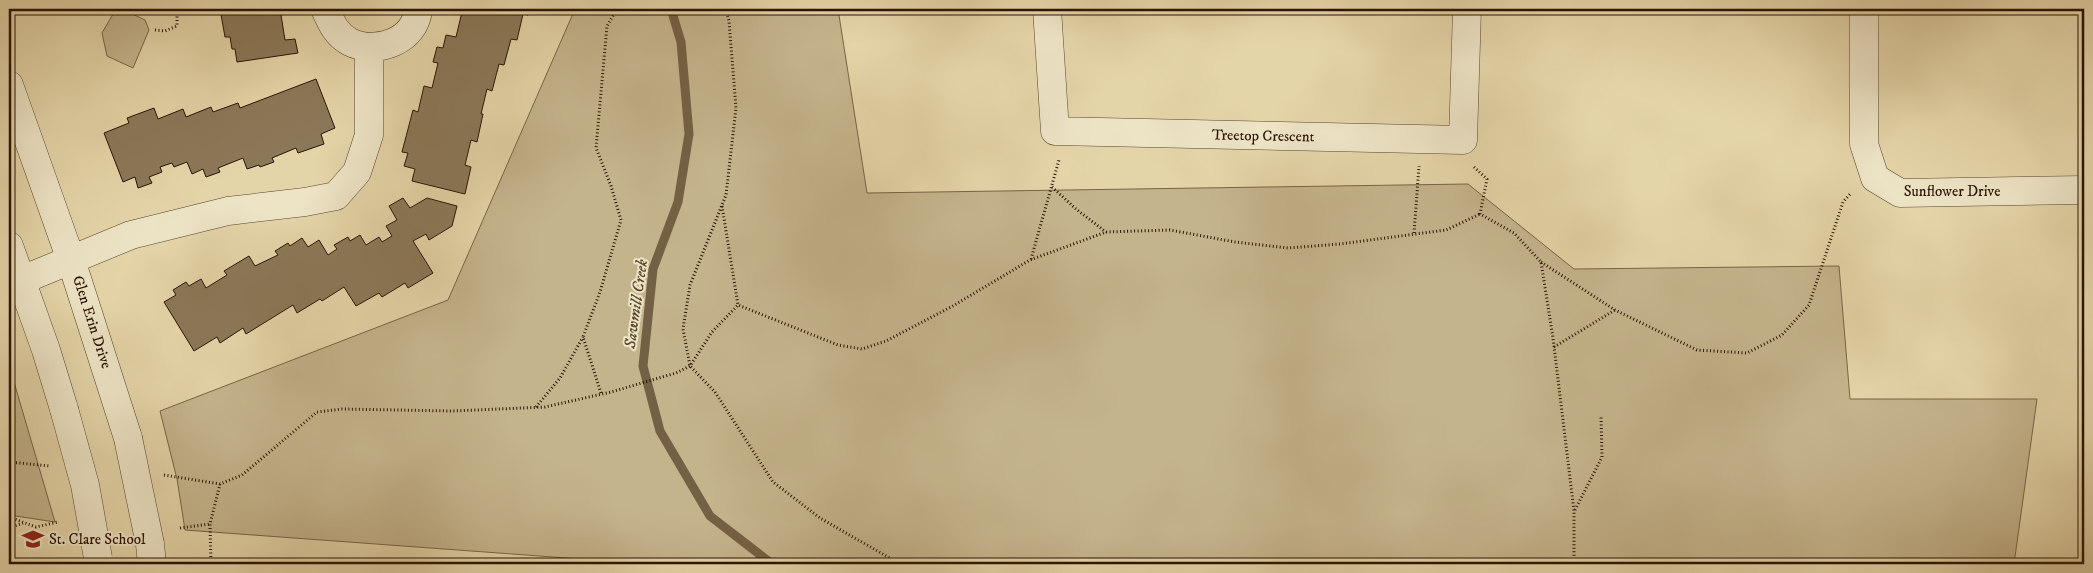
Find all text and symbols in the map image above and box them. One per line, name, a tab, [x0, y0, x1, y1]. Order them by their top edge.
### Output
street label: Treetop Crescent	[1212, 126, 1315, 146]
street label: Sunflower Drive	[1904, 182, 2000, 201]
water label: Sawmill Creek	[620, 258, 652, 351]
street label: Glen Erin Drive	[68, 273, 116, 371]
school or university icon: St. Clare School	[20, 526, 46, 552]
place label: St. Clare School	[49, 530, 146, 549]

